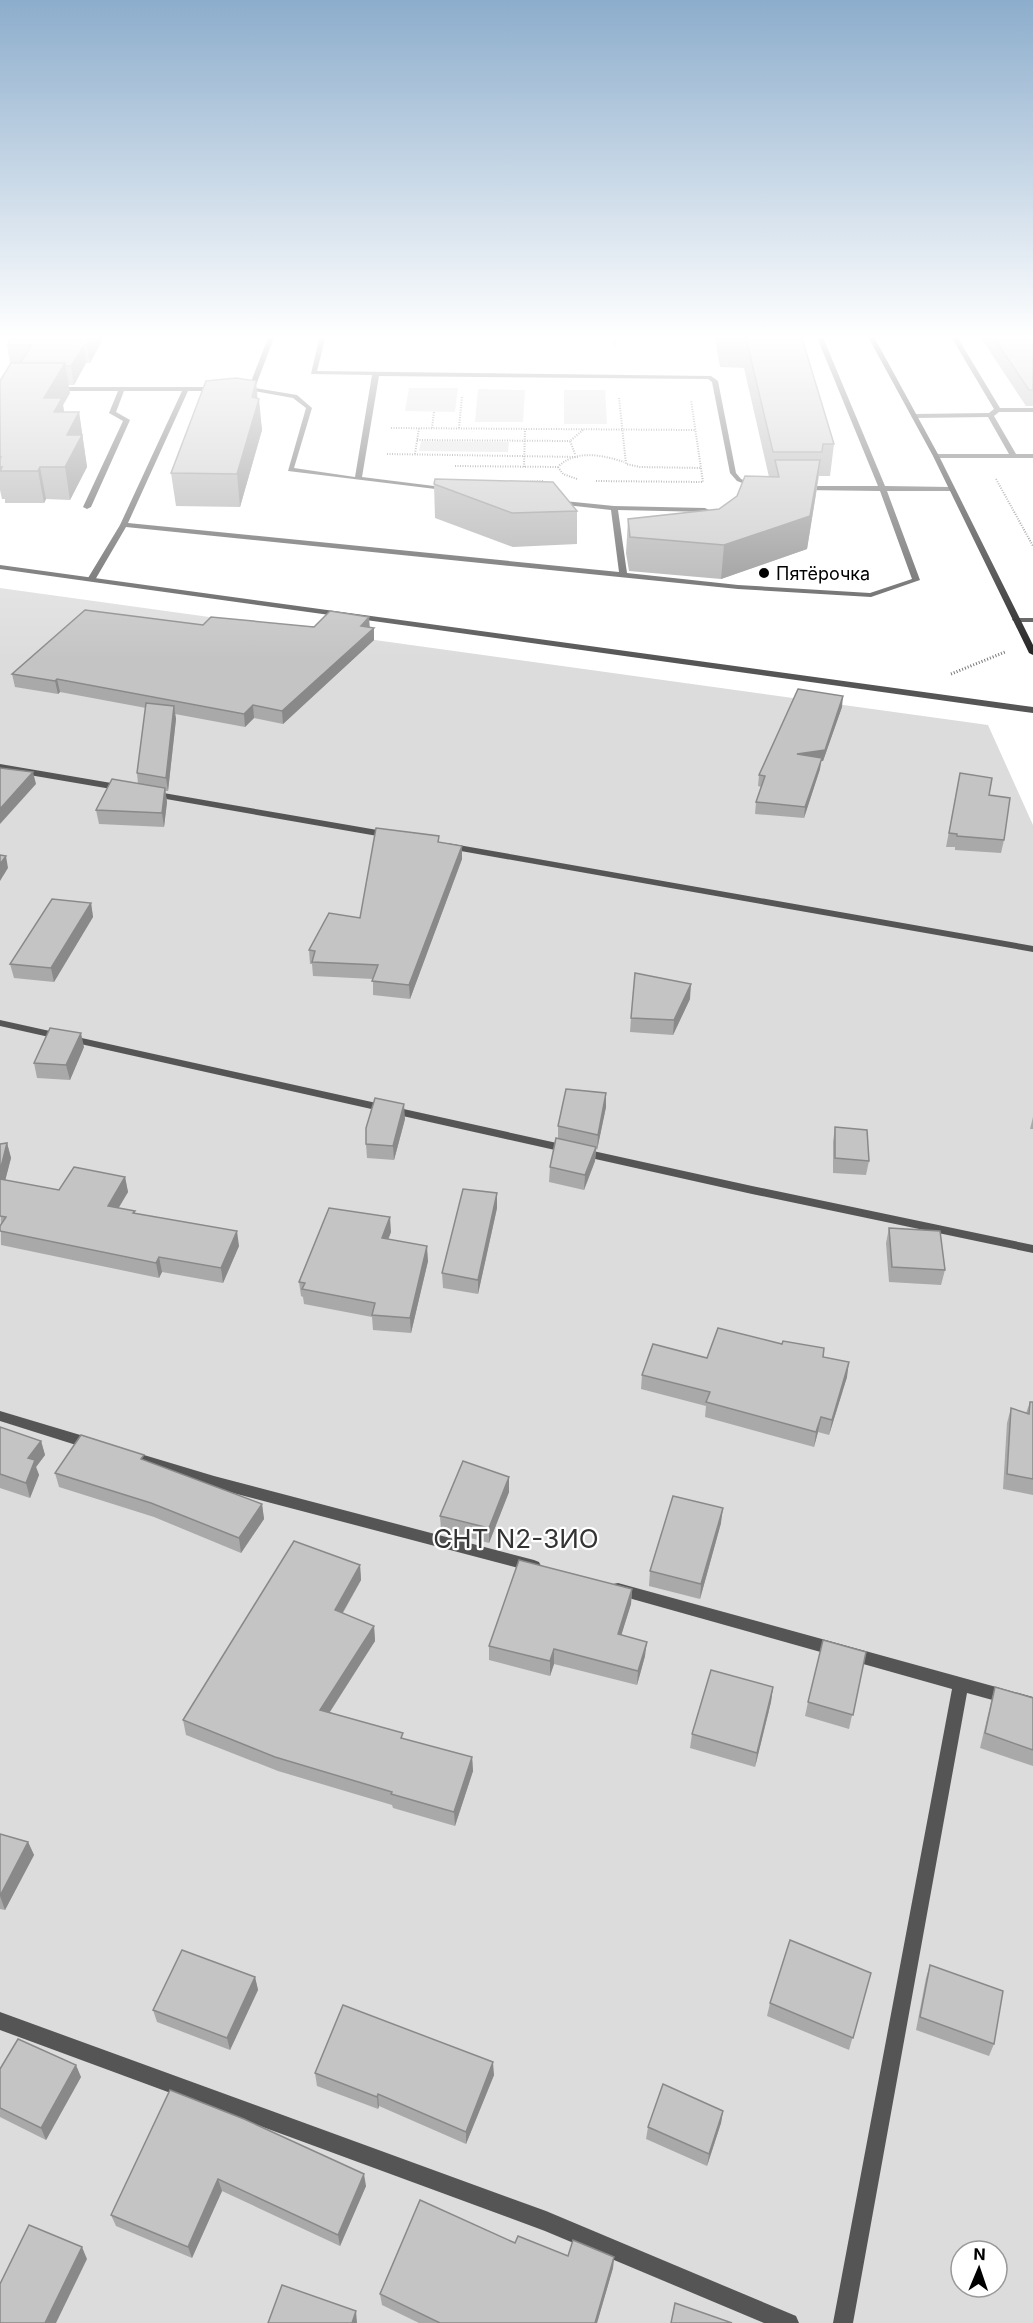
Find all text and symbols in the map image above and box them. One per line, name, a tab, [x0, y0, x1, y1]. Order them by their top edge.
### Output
place label: Пятёрочка	[776, 563, 870, 584]
marker: Пятёрочка	[757, 566, 771, 580]
park label: СНТ N2-ЗИО	[433, 1523, 599, 1554]
north arrow	[949, 2239, 1009, 2299]
text: N	[973, 2244, 986, 2264]

